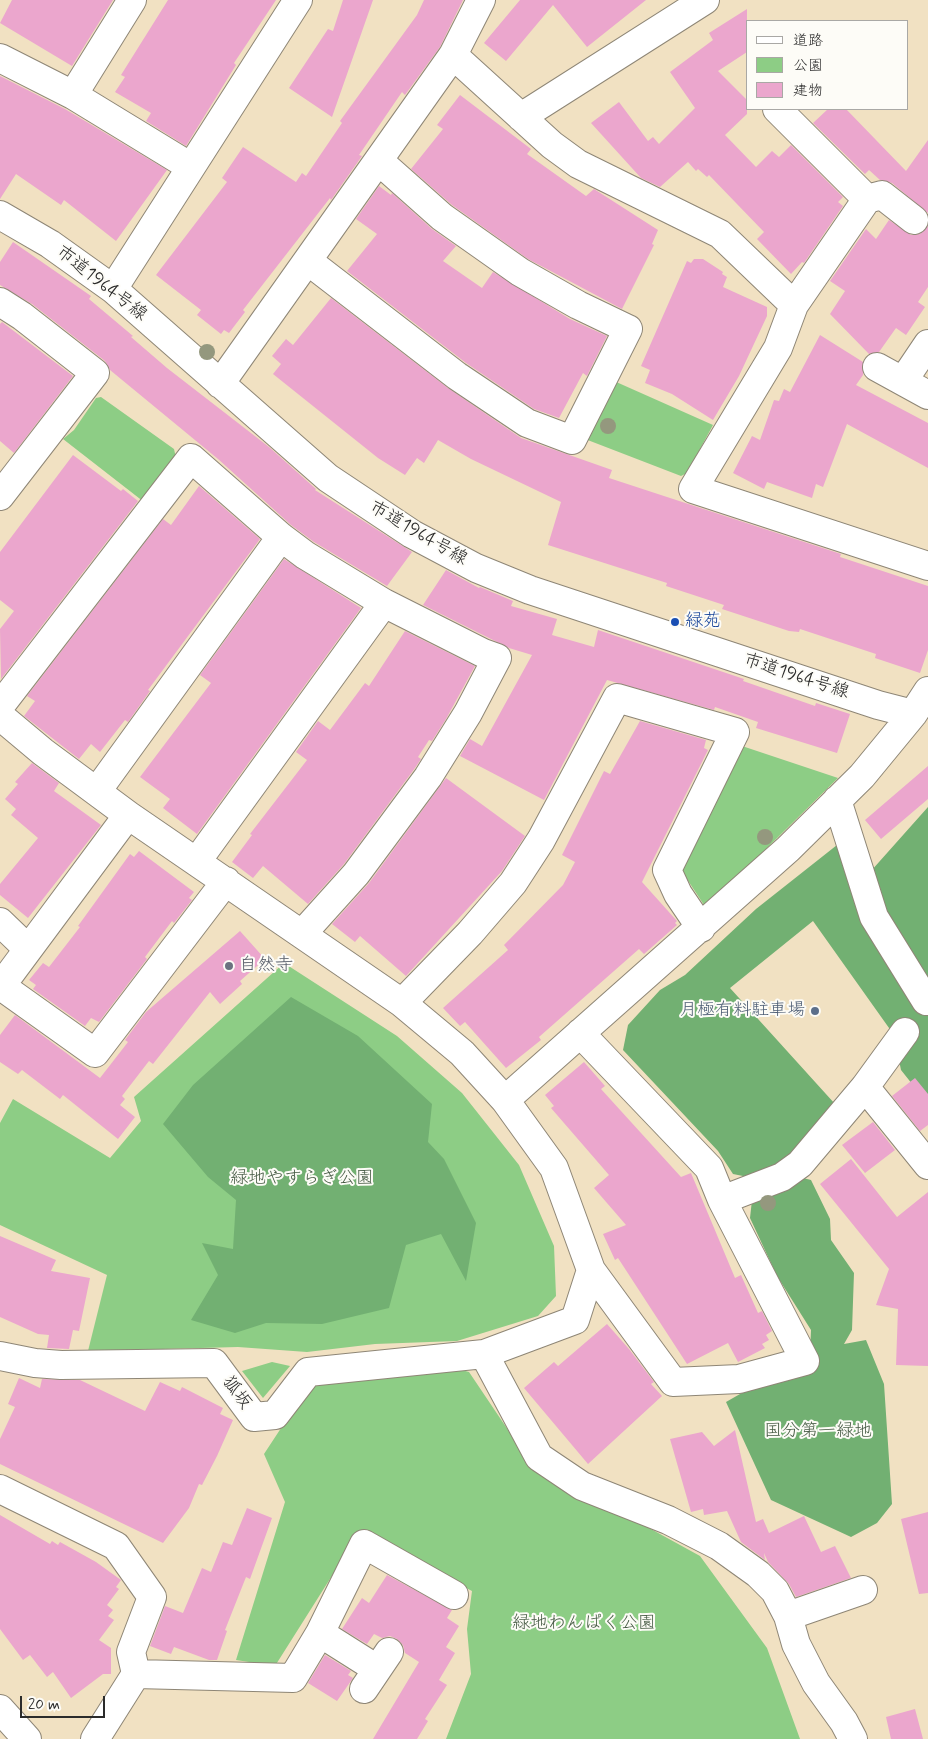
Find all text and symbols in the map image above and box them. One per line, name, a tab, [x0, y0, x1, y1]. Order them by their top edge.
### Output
legend	[746, 20, 908, 110]
text: 道路	[793, 31, 823, 51]
text: 公園	[793, 56, 823, 76]
text: 建物	[793, 81, 823, 101]
street label: 市道1964号線	[51, 242, 151, 326]
street label: 市道1964号線	[365, 497, 471, 571]
place label: 緑苑	[685, 611, 721, 633]
marker: 緑苑	[669, 616, 681, 628]
street label: 市道1964号線	[740, 650, 852, 704]
place label: 自然寺	[239, 955, 293, 977]
marker: 自然寺	[223, 960, 235, 972]
place label: 月極有料駐車場	[679, 1000, 805, 1022]
marker: 月極有料駐車場	[809, 1005, 821, 1017]
park label: 緑地やすらぎ公園	[230, 1168, 374, 1190]
street label: 狐坂	[217, 1372, 255, 1414]
park label: 国分第一緑地	[764, 1421, 872, 1443]
park label: 緑地わんぱく公園	[512, 1613, 656, 1635]
scale bar	[22, 1686, 108, 1718]
text: 20 m	[28, 1695, 60, 1715]

